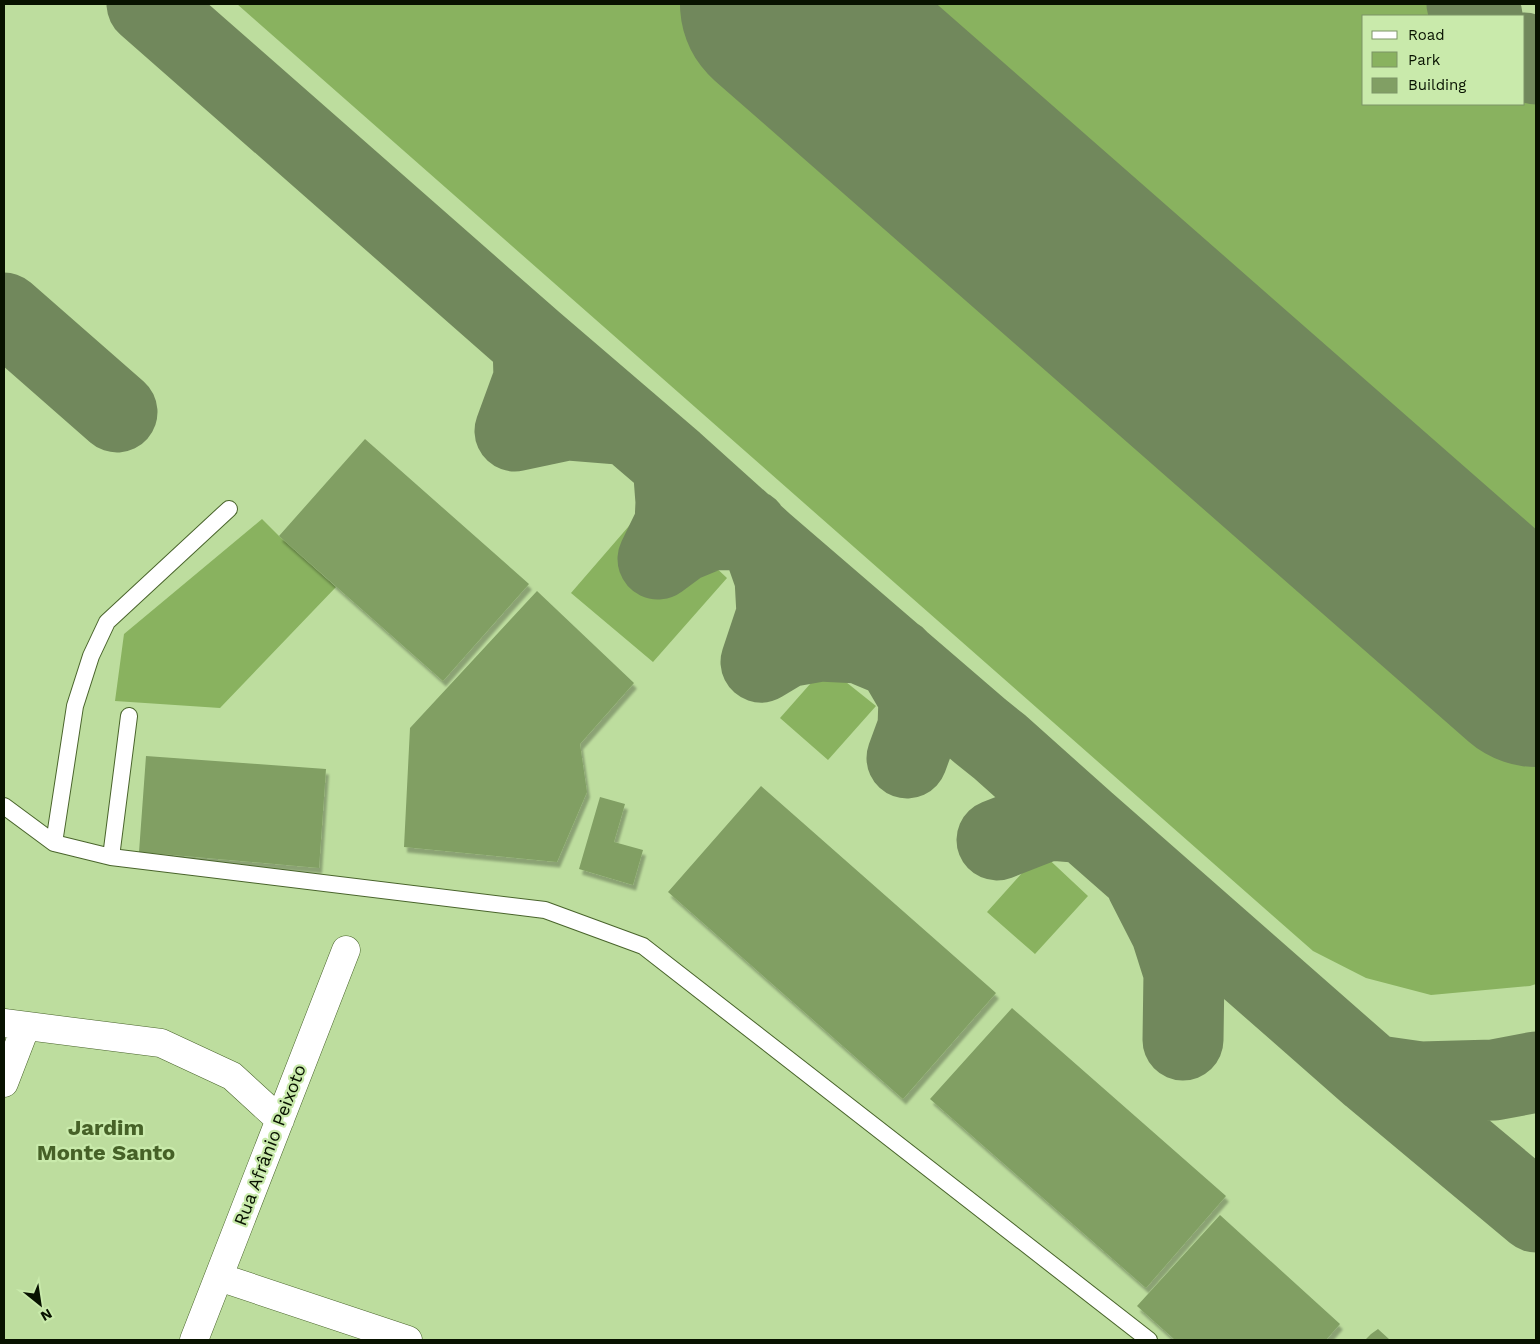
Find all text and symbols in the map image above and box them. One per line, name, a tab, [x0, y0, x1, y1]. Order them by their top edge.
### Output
legend	[1362, 15, 1525, 105]
text: Road	[1408, 26, 1445, 44]
text: Park	[1408, 51, 1441, 69]
text: Building	[1408, 76, 1466, 94]
street label: Rua Afrânio Peixoto	[229, 1061, 310, 1228]
district label: Jardim Monte Santo	[37, 1115, 175, 1165]
north arrow	[15, 1279, 65, 1329]
text: N	[38, 1306, 55, 1325]

